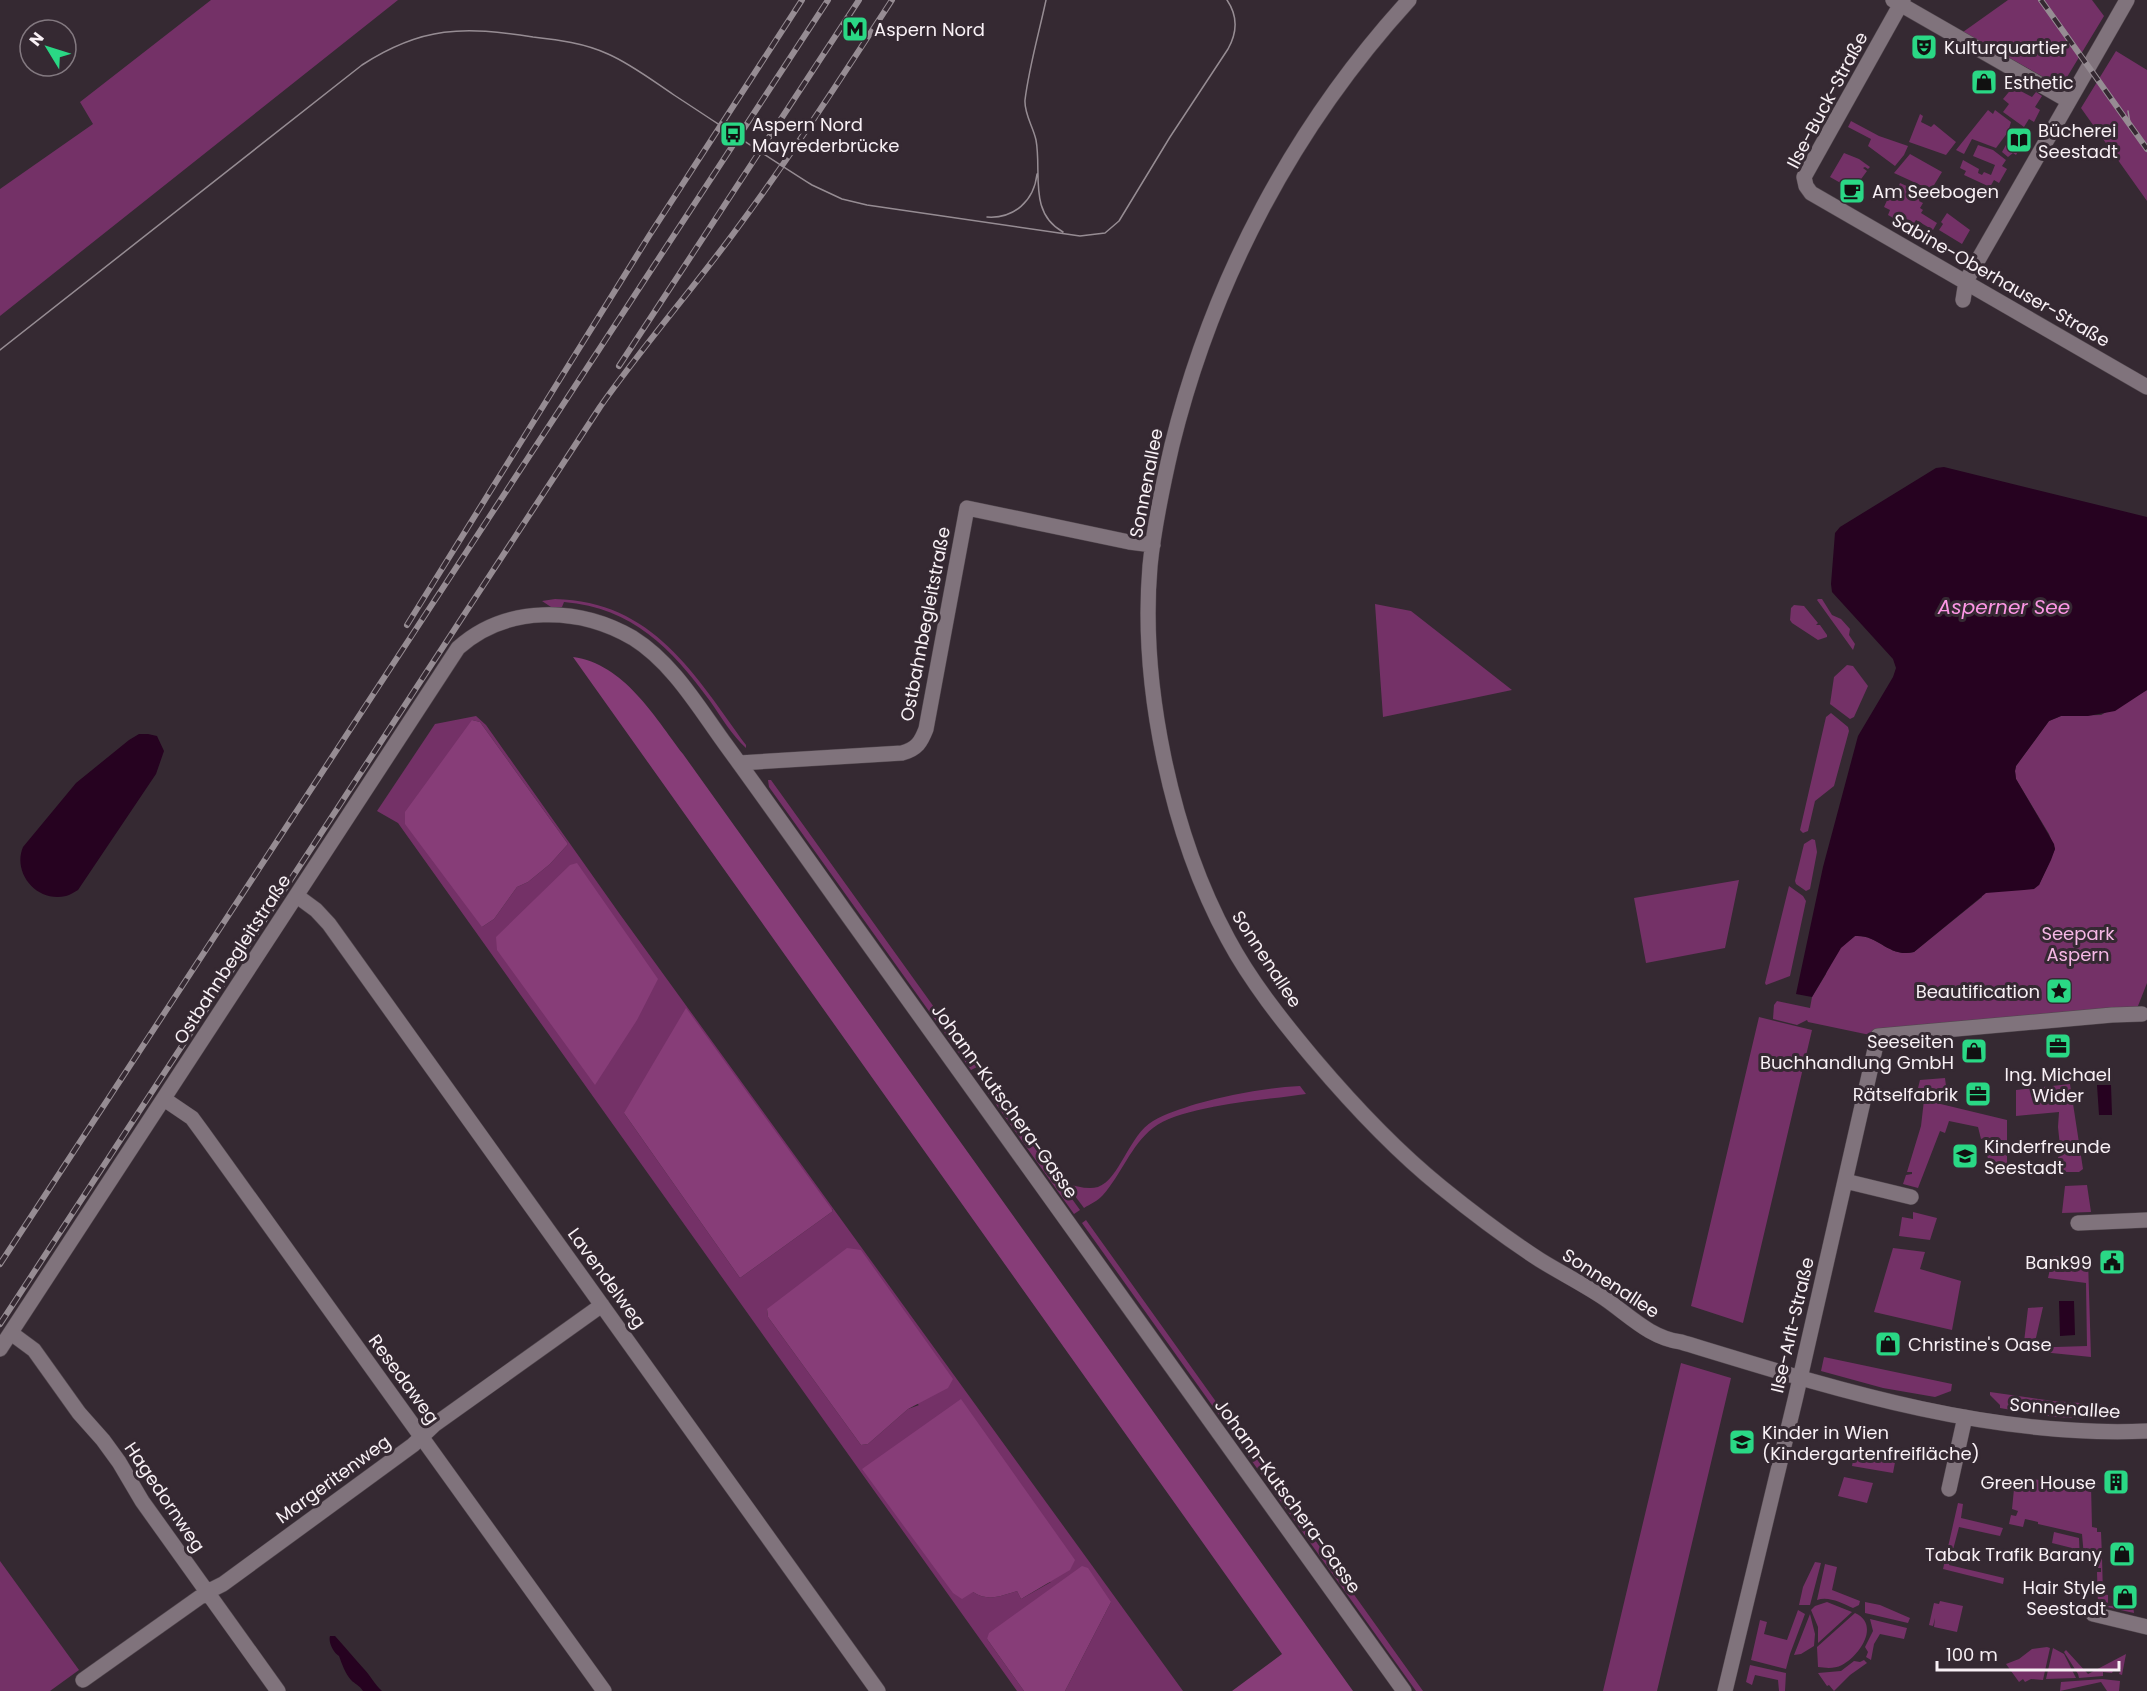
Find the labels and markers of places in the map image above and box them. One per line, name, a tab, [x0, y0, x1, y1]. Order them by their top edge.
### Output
metro station icon: Aspern Nord	[840, 14, 870, 44]
place label: Aspern Nord	[874, 17, 985, 42]
theatre icon: Kulturquartier	[1909, 32, 1939, 62]
place label: Kulturquartier	[1944, 35, 2067, 60]
shop icon: Esthetic	[1969, 67, 1999, 97]
place label: Esthetic	[2004, 70, 2074, 95]
place label: Aspern Nord Mayrederbrücke	[752, 112, 899, 158]
place label: Bücherei Seestadt	[2038, 118, 2118, 164]
bus stop icon: Aspern Nord Mayrederbrücke	[718, 119, 748, 149]
library icon: Bücherei Seestadt	[2004, 125, 2034, 155]
cafe icon: Am Seebogen	[1837, 176, 1867, 206]
place label: Am Seebogen	[1872, 179, 1999, 204]
place icon: Beautification	[2044, 976, 2074, 1006]
place label: Beautification	[1916, 979, 2040, 1004]
place label: Seeseiten Buchhandlung GmbH	[1760, 1029, 1954, 1075]
office icon: Ing. Michael Wider	[2043, 1031, 2073, 1061]
shop icon: Seeseiten Buchhandlung GmbH	[1959, 1036, 1989, 1066]
place label: Ing. Michael Wider	[2005, 1062, 2111, 1108]
office icon: Rätselfabrik	[1963, 1079, 1993, 1109]
place label: Rätselfabrik	[1853, 1082, 1959, 1107]
place label: Kinderfreunde Seestadt	[1984, 1134, 2111, 1180]
school or university icon: Kinderfreunde Seestadt	[1950, 1141, 1980, 1171]
public building icon: Bank99	[2097, 1247, 2127, 1277]
place label: Bank99	[2025, 1250, 2092, 1275]
shop icon: Christine's Oase	[1873, 1329, 1903, 1359]
place label: Christine's Oase	[1908, 1332, 2052, 1357]
place label: Kinder in Wien (Kindergartenfreifläche)	[1762, 1420, 1980, 1466]
school or university icon: Kinder in Wien (Kindergartenfreifläche)	[1727, 1427, 1757, 1457]
building icon: Green House	[2101, 1467, 2131, 1497]
place label: Green House	[1981, 1470, 2096, 1495]
shop icon: Tabak Trafik Barany	[2107, 1539, 2137, 1569]
place label: Tabak Trafik Barany	[1925, 1542, 2102, 1567]
place label: Hair Style Seestadt	[2023, 1575, 2106, 1621]
shop icon: Hair Style Seestadt	[2110, 1582, 2140, 1612]

